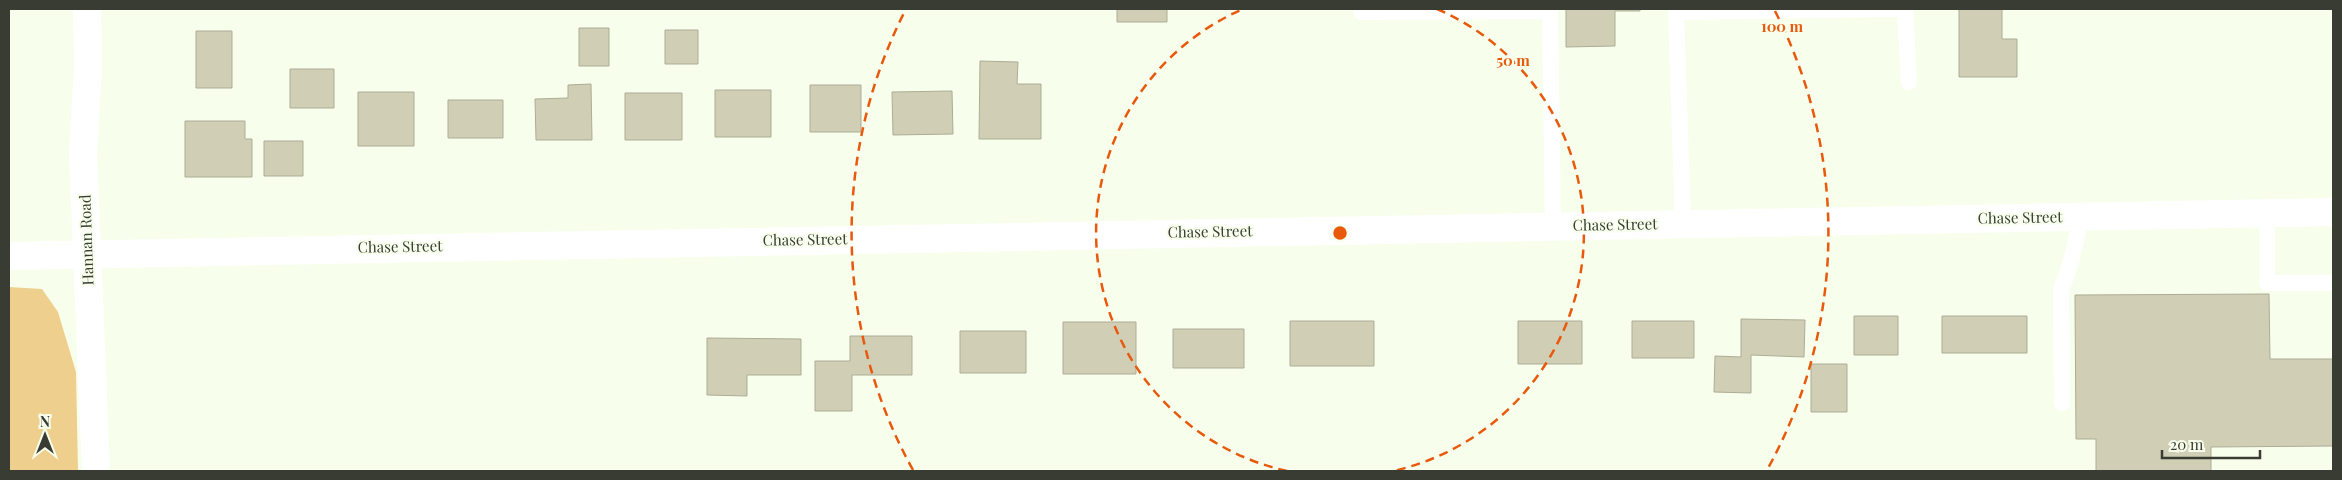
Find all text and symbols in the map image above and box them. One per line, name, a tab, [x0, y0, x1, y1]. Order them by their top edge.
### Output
text: 100 m	[1761, 16, 1804, 36]
text: 50 m	[1496, 50, 1530, 70]
street label: Hannan Road	[74, 194, 98, 286]
street label: Chase Street	[1977, 206, 2063, 228]
street label: Chase Street	[1572, 213, 1658, 235]
street label: Chase Street	[1167, 220, 1253, 242]
centre of rings	[1331, 224, 1349, 242]
street label: Chase Street	[762, 228, 848, 250]
street label: Chase Street	[357, 235, 443, 257]
north arrow	[20, 410, 70, 460]
text: N	[40, 412, 50, 431]
scale bar	[2162, 428, 2260, 460]
text: 20 m	[2170, 434, 2204, 454]

